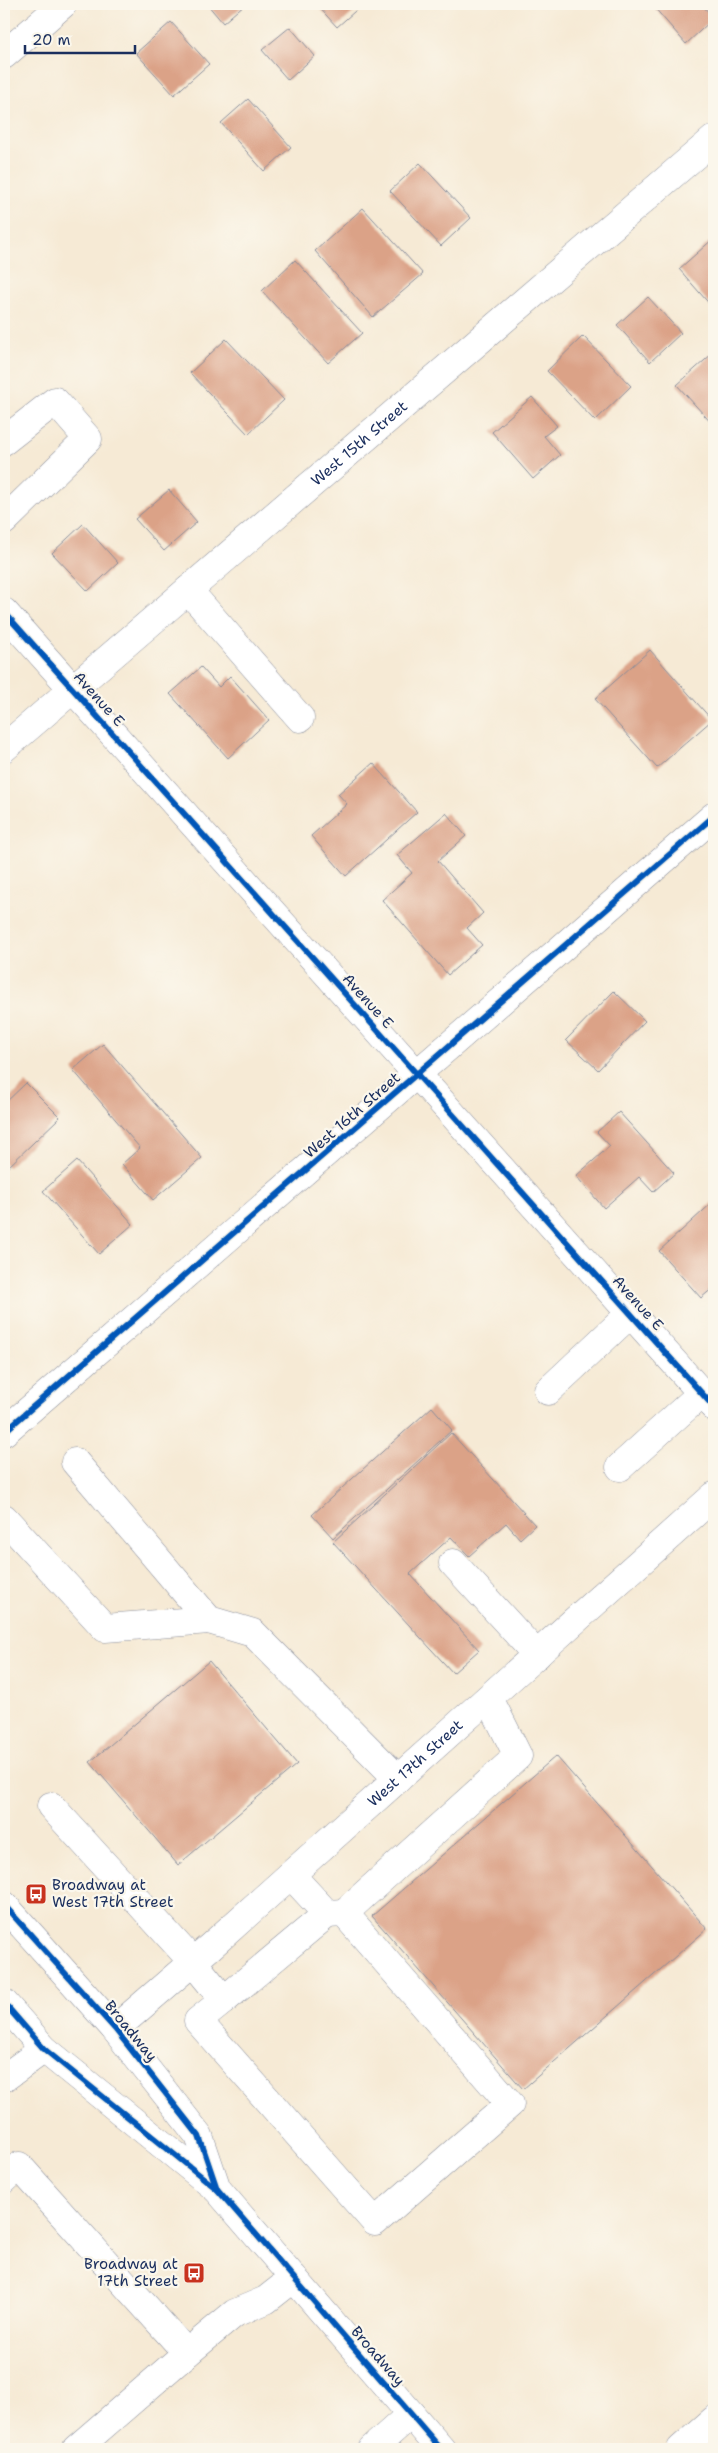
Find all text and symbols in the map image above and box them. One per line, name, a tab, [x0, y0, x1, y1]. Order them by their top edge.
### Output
scale bar	[25, 22, 135, 54]
text: 20 m	[32, 30, 71, 50]
street label: West 15th Street	[307, 396, 412, 490]
street label: Avenue E	[69, 667, 129, 731]
street label: Avenue E	[338, 969, 398, 1033]
street label: West 16th Street	[299, 1067, 405, 1163]
street label: Avenue E	[608, 1271, 668, 1335]
street label: West 17th Street	[363, 1715, 467, 1811]
place label: Broadway at West 17th Street	[52, 1875, 174, 1912]
bus stop icon: Broadway at West 17th Street	[24, 1882, 48, 1906]
street label: Broadway	[100, 1996, 162, 2066]
place label: Broadway at 17th Street	[84, 2254, 178, 2291]
bus stop icon: Broadway at 17th Street	[182, 2261, 206, 2285]
street label: Broadway	[346, 2322, 410, 2390]

